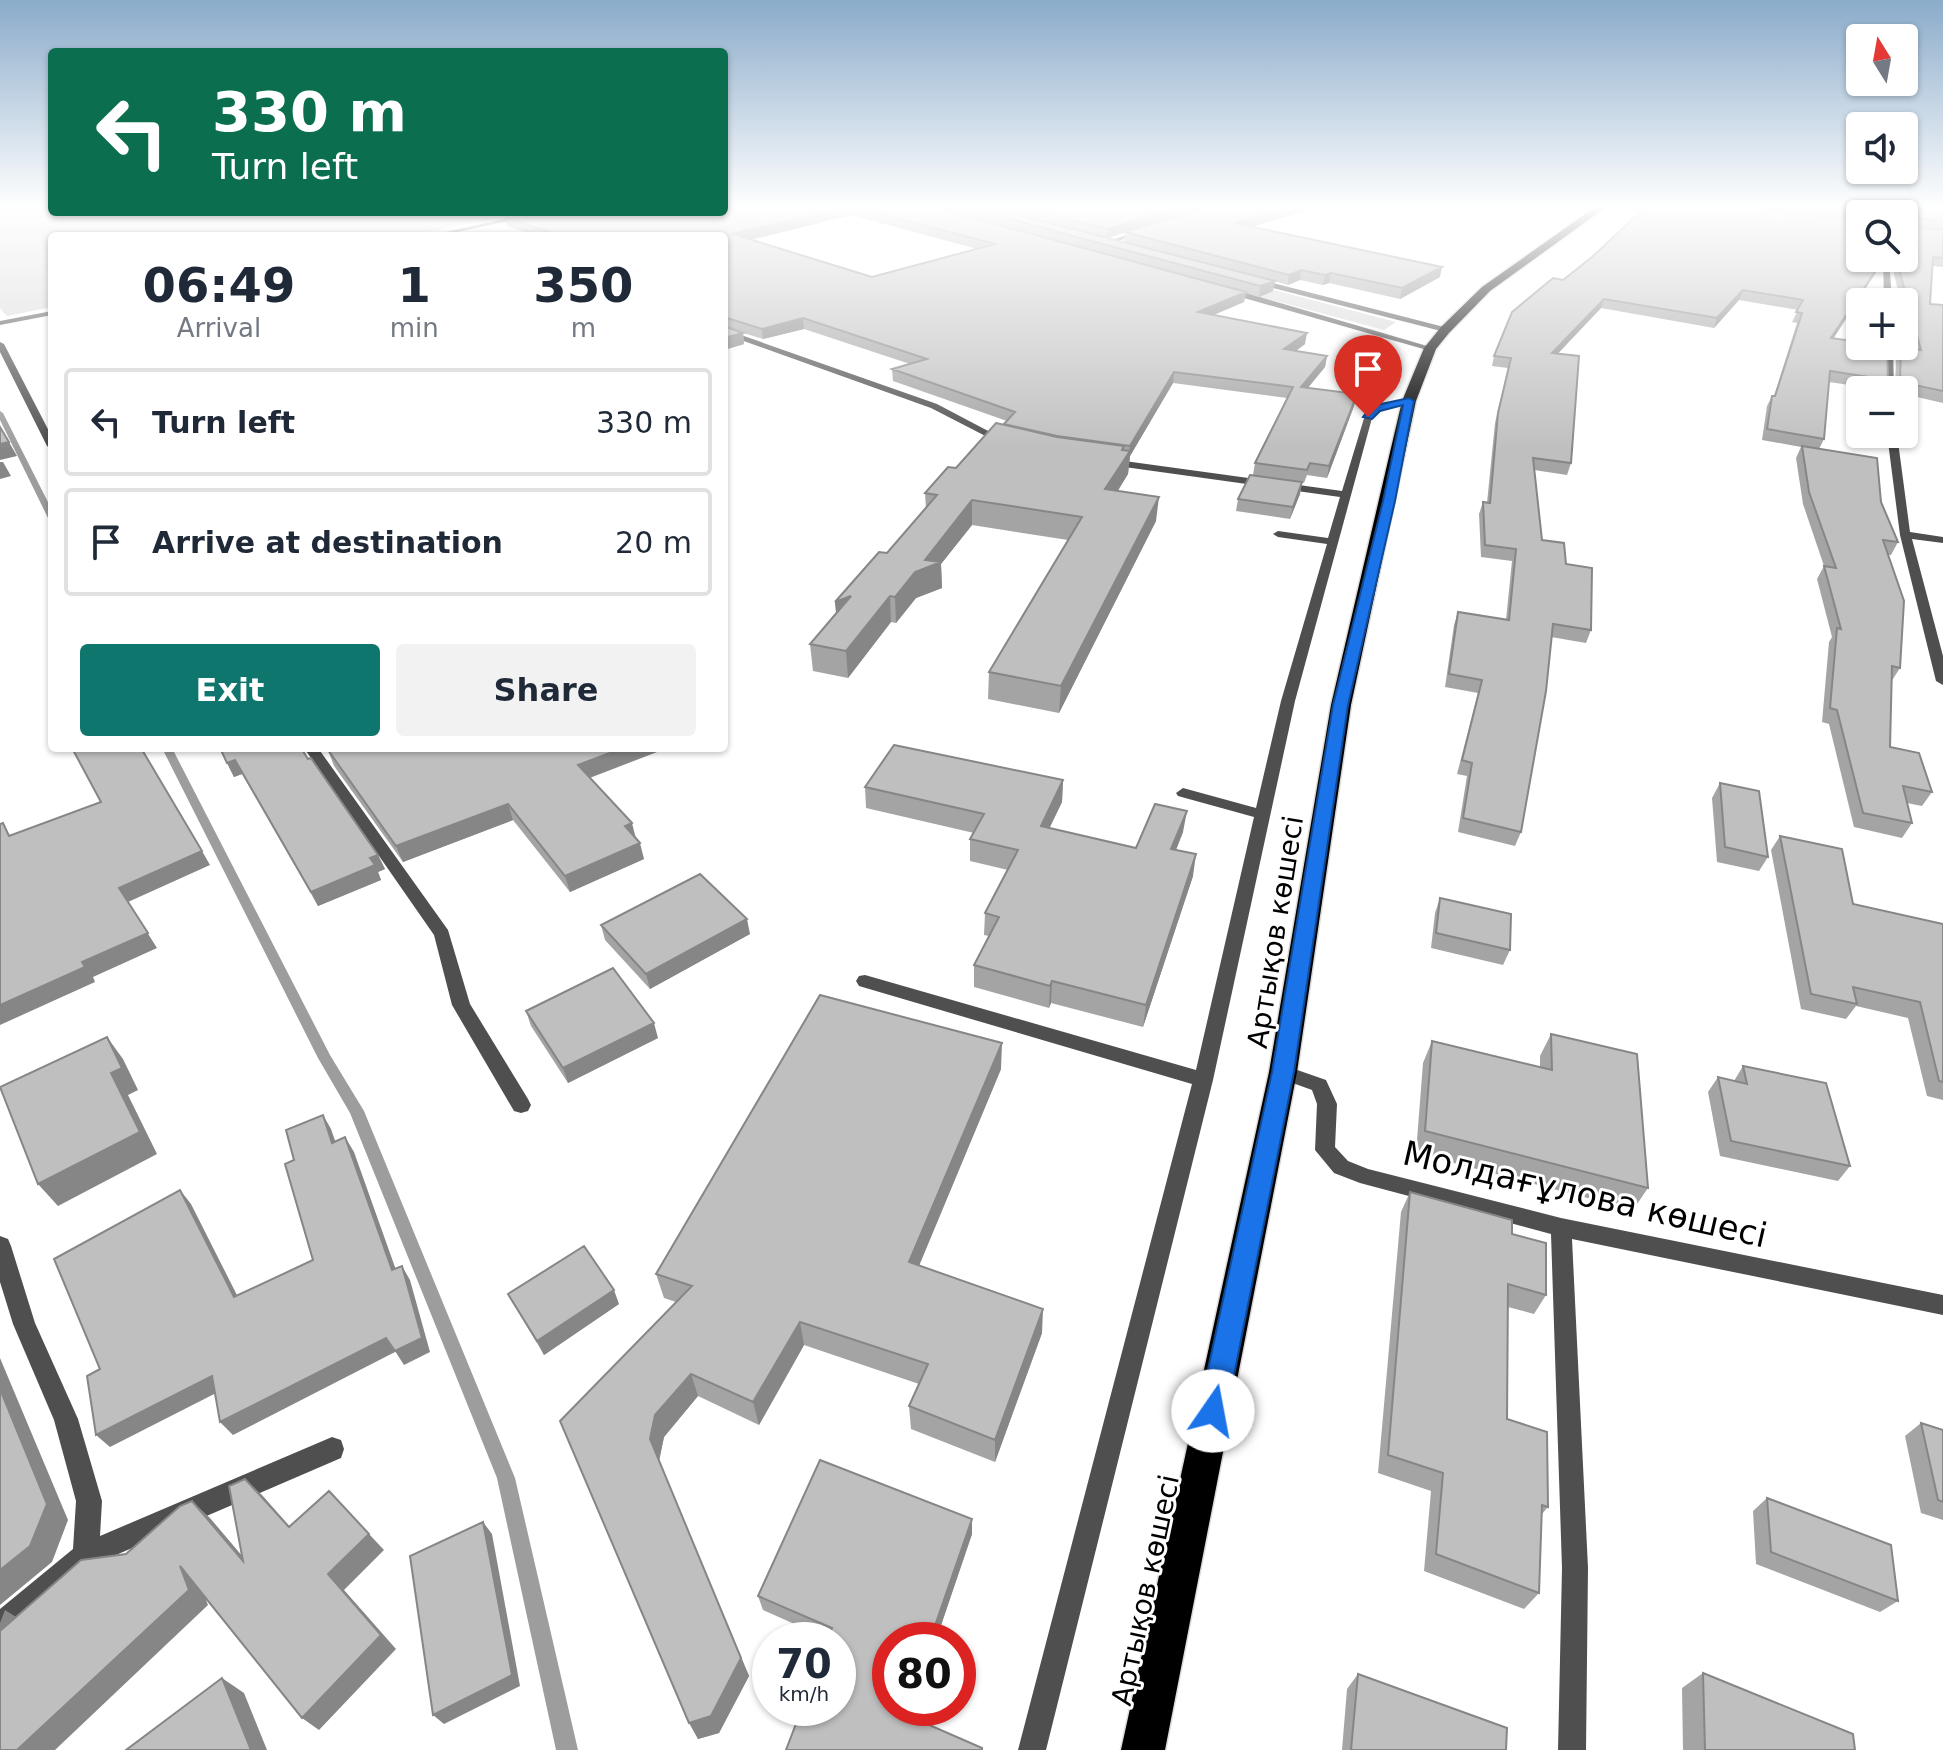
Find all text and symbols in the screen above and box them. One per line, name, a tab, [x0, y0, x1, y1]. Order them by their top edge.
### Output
north arrow	[1846, 24, 1918, 96]
map controls	[1846, 24, 1918, 448]
text: 330 m	[212, 79, 407, 144]
icon: left	[80, 80, 184, 184]
button: sound	[1846, 112, 1918, 184]
text: Turn left	[212, 146, 358, 187]
button: search	[1846, 200, 1918, 272]
text: 06:49	[142, 257, 295, 313]
text: 1	[398, 257, 431, 313]
text: 350	[533, 257, 633, 313]
button: +	[1846, 288, 1918, 360]
text: Arrival	[177, 313, 261, 343]
text: min	[390, 313, 439, 343]
text: m	[571, 313, 596, 343]
pin	[1334, 335, 1402, 417]
icon: arrive	[1346, 347, 1390, 391]
button: −	[1846, 376, 1918, 448]
icon: left	[84, 400, 128, 444]
text: Turn left	[152, 405, 295, 440]
text: 330 m	[596, 405, 692, 440]
icon: arrive	[84, 520, 128, 564]
text: Arrive at destination	[152, 525, 503, 560]
text: 20 m	[615, 525, 692, 560]
button: Exit	[80, 644, 380, 736]
button: Share	[396, 644, 696, 736]
street label: Артықов көшесі	[1241, 814, 1310, 1051]
street label: Молдағұлова көшесі	[1399, 1133, 1771, 1255]
position arrow	[1171, 1369, 1255, 1453]
street label: Артықов көшесі	[1105, 1472, 1186, 1708]
speed limit sign: 80	[872, 1622, 976, 1726]
text: 70	[776, 1641, 832, 1687]
text: km/h	[779, 1682, 829, 1706]

